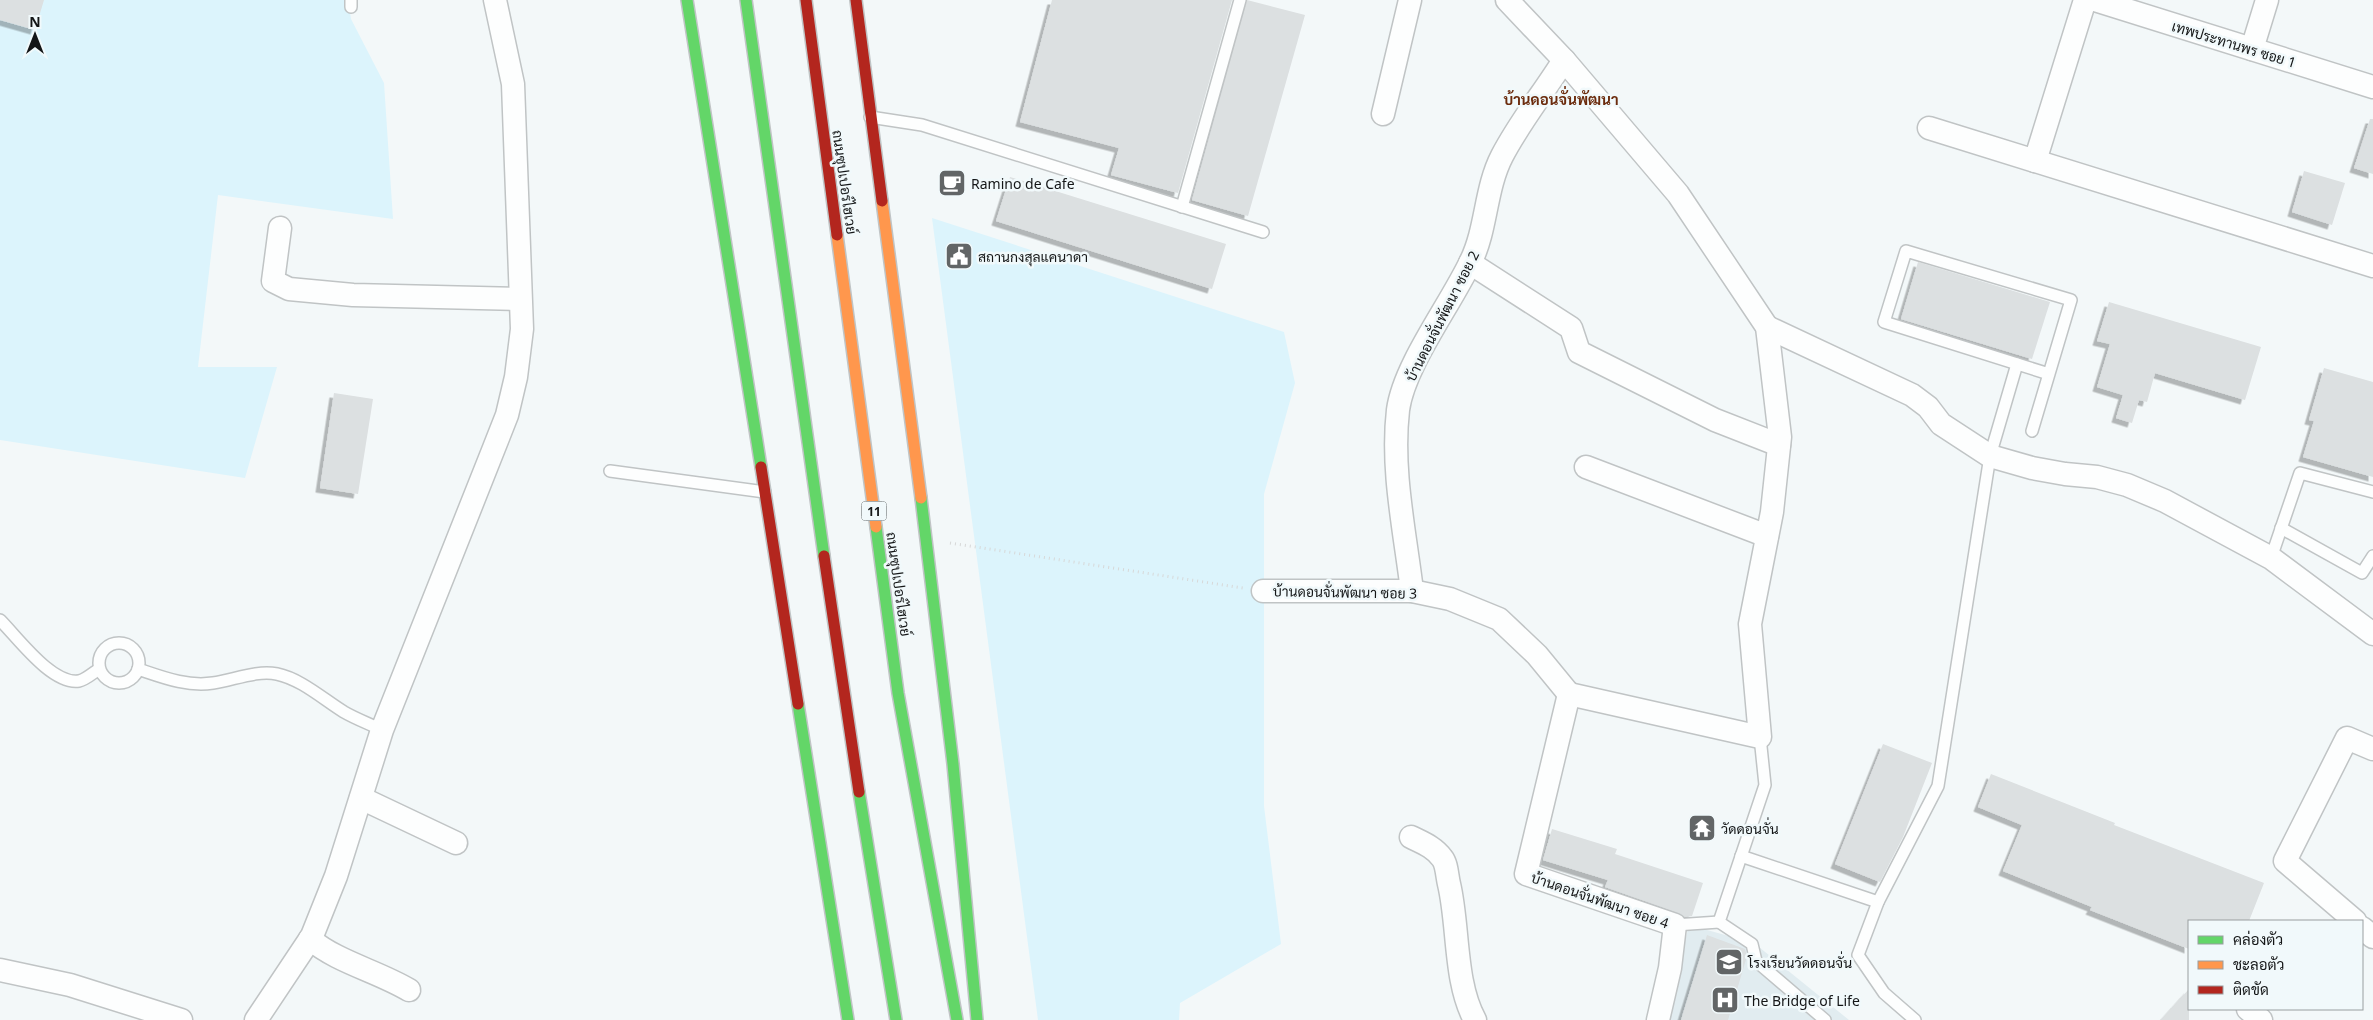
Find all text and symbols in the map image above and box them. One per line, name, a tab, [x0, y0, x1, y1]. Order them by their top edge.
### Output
north arrow	[10, 10, 60, 60]
text: N	[29, 12, 41, 31]
street label: เทพประทานพร ซอย 1	[2170, 16, 2298, 72]
district label: บ้านดอนจั่นพัฒนา	[1503, 85, 1619, 109]
street label: ถนนซุปเปอร์ไฮเวย์	[827, 129, 862, 236]
cafe icon: Ramino de Cafe	[937, 168, 967, 198]
place label: Ramino de Cafe	[971, 174, 1075, 193]
public building icon: สถานกงสุลแคนาดา	[944, 241, 974, 271]
place label: สถานกงสุลแคนาดา	[978, 247, 1088, 267]
street label: บ้านดอนจั่นพัฒนา ซอย 2	[1399, 247, 1483, 385]
road number: 11	[862, 502, 886, 520]
street label: ถนนซุปเปอร์ไฮเวย์	[881, 531, 916, 638]
street label: บ้านดอนจั่นพัฒนา ซอย 3	[1273, 580, 1417, 603]
temple icon: วัดดอนจั่น	[1687, 813, 1717, 843]
place label: วัดดอนจั่น	[1721, 817, 1779, 838]
street label: บ้านดอนจั่นพัฒนา ซอย 4	[1529, 866, 1672, 932]
legend	[2188, 920, 2363, 1010]
text: คล่องตัว	[2233, 929, 2283, 949]
school or university icon: โรงเรียนวัดดอนจั่น	[1714, 947, 1744, 977]
place label: โรงเรียนวัดดอนจั่น	[1747, 951, 1852, 972]
text: ชะลอตัว	[2233, 954, 2284, 974]
text: ติดขัด	[2233, 979, 2269, 999]
hospital icon: The Bridge of Life	[1710, 985, 1740, 1015]
place label: The Bridge of Life	[1744, 991, 1860, 1010]

